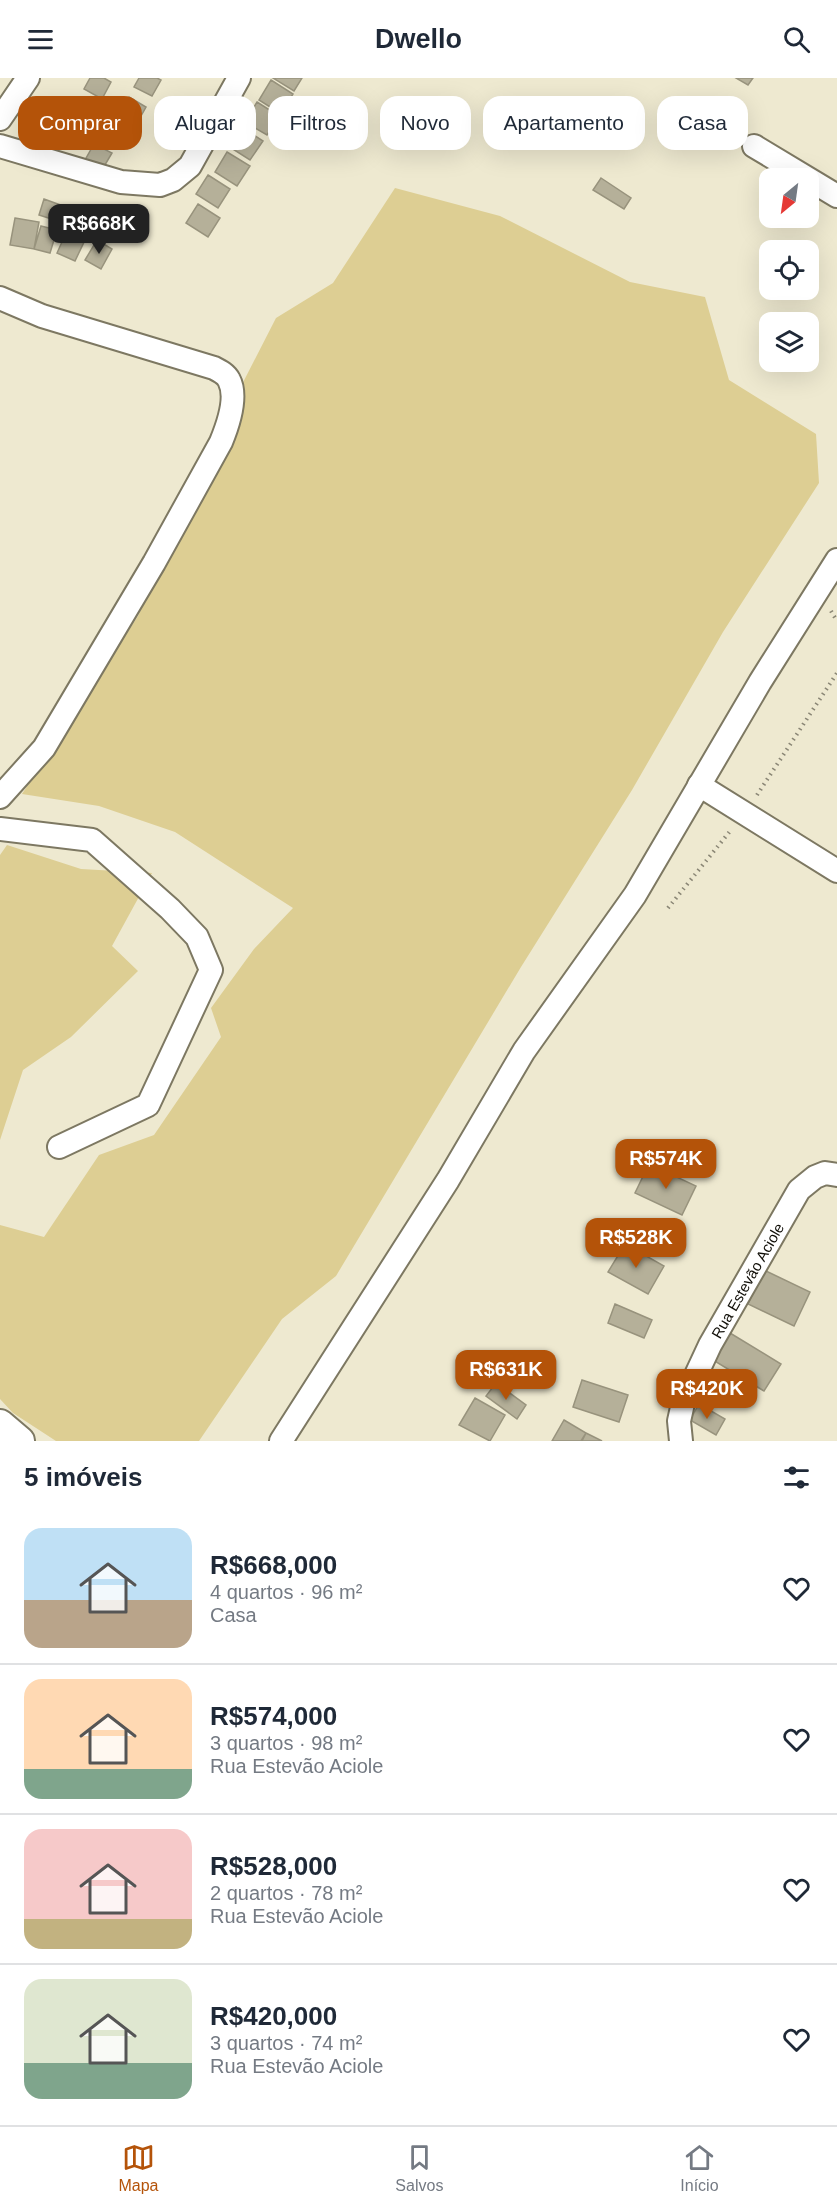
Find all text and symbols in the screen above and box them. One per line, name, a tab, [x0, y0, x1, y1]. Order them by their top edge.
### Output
icon: menu	[24, 23, 57, 56]
icon: search	[780, 23, 813, 56]
text: Dwello	[375, 24, 462, 54]
chip: Comprar	[18, 96, 142, 150]
chip: Alugar	[154, 96, 256, 150]
chip: Filtros	[268, 96, 368, 150]
chip: Novo	[380, 96, 471, 150]
chip: Apartamento	[483, 96, 645, 150]
chip: Casa	[657, 96, 748, 150]
north arrow	[759, 168, 819, 228]
map controls	[759, 168, 819, 372]
pin: R$668K	[50, 204, 148, 255]
text: R$668K	[62, 212, 136, 234]
button: locate	[759, 240, 819, 300]
button: layers	[759, 312, 819, 372]
pin: R$574K	[617, 1139, 715, 1190]
text: R$574K	[629, 1147, 703, 1169]
pin: R$528K	[587, 1218, 685, 1269]
street label: Rua Estevão Aciole	[707, 1220, 787, 1341]
text: R$528K	[599, 1226, 673, 1248]
pin: R$631K	[457, 1350, 555, 1401]
text: R$631K	[469, 1358, 543, 1380]
pin: R$420K	[658, 1369, 756, 1420]
text: R$420K	[670, 1377, 744, 1399]
icon: filters	[780, 1461, 813, 1494]
text: 5 imóveis	[24, 1462, 143, 1492]
text: R$668,000	[210, 1550, 337, 1580]
icon: home	[72, 1552, 144, 1624]
icon: heart	[780, 1572, 813, 1605]
text: 4 quartos · 96 m²	[210, 1581, 362, 1603]
text: Casa	[210, 1604, 257, 1626]
text: R$574,000	[210, 1701, 337, 1731]
icon: home	[72, 1703, 144, 1775]
icon: heart	[780, 1723, 813, 1756]
text: 3 quartos · 98 m²	[210, 1732, 362, 1754]
text: Rua Estevão Aciole	[210, 1755, 383, 1777]
text: R$528,000	[210, 1851, 337, 1881]
icon: home	[72, 1853, 144, 1925]
icon: heart	[780, 1873, 813, 1906]
text: 2 quartos · 78 m²	[210, 1882, 362, 1904]
text: Rua Estevão Aciole	[210, 1905, 383, 1927]
text: R$420,000	[210, 2001, 337, 2031]
icon: home	[72, 2003, 144, 2075]
icon: heart	[780, 2023, 813, 2056]
text: 3 quartos · 74 m²	[210, 2032, 362, 2054]
text: Rua Estevão Aciole	[210, 2055, 383, 2077]
tab: Mapa	[118, 2141, 158, 2195]
tab: Salvos	[395, 2141, 443, 2195]
tab: Início	[680, 2141, 719, 2195]

